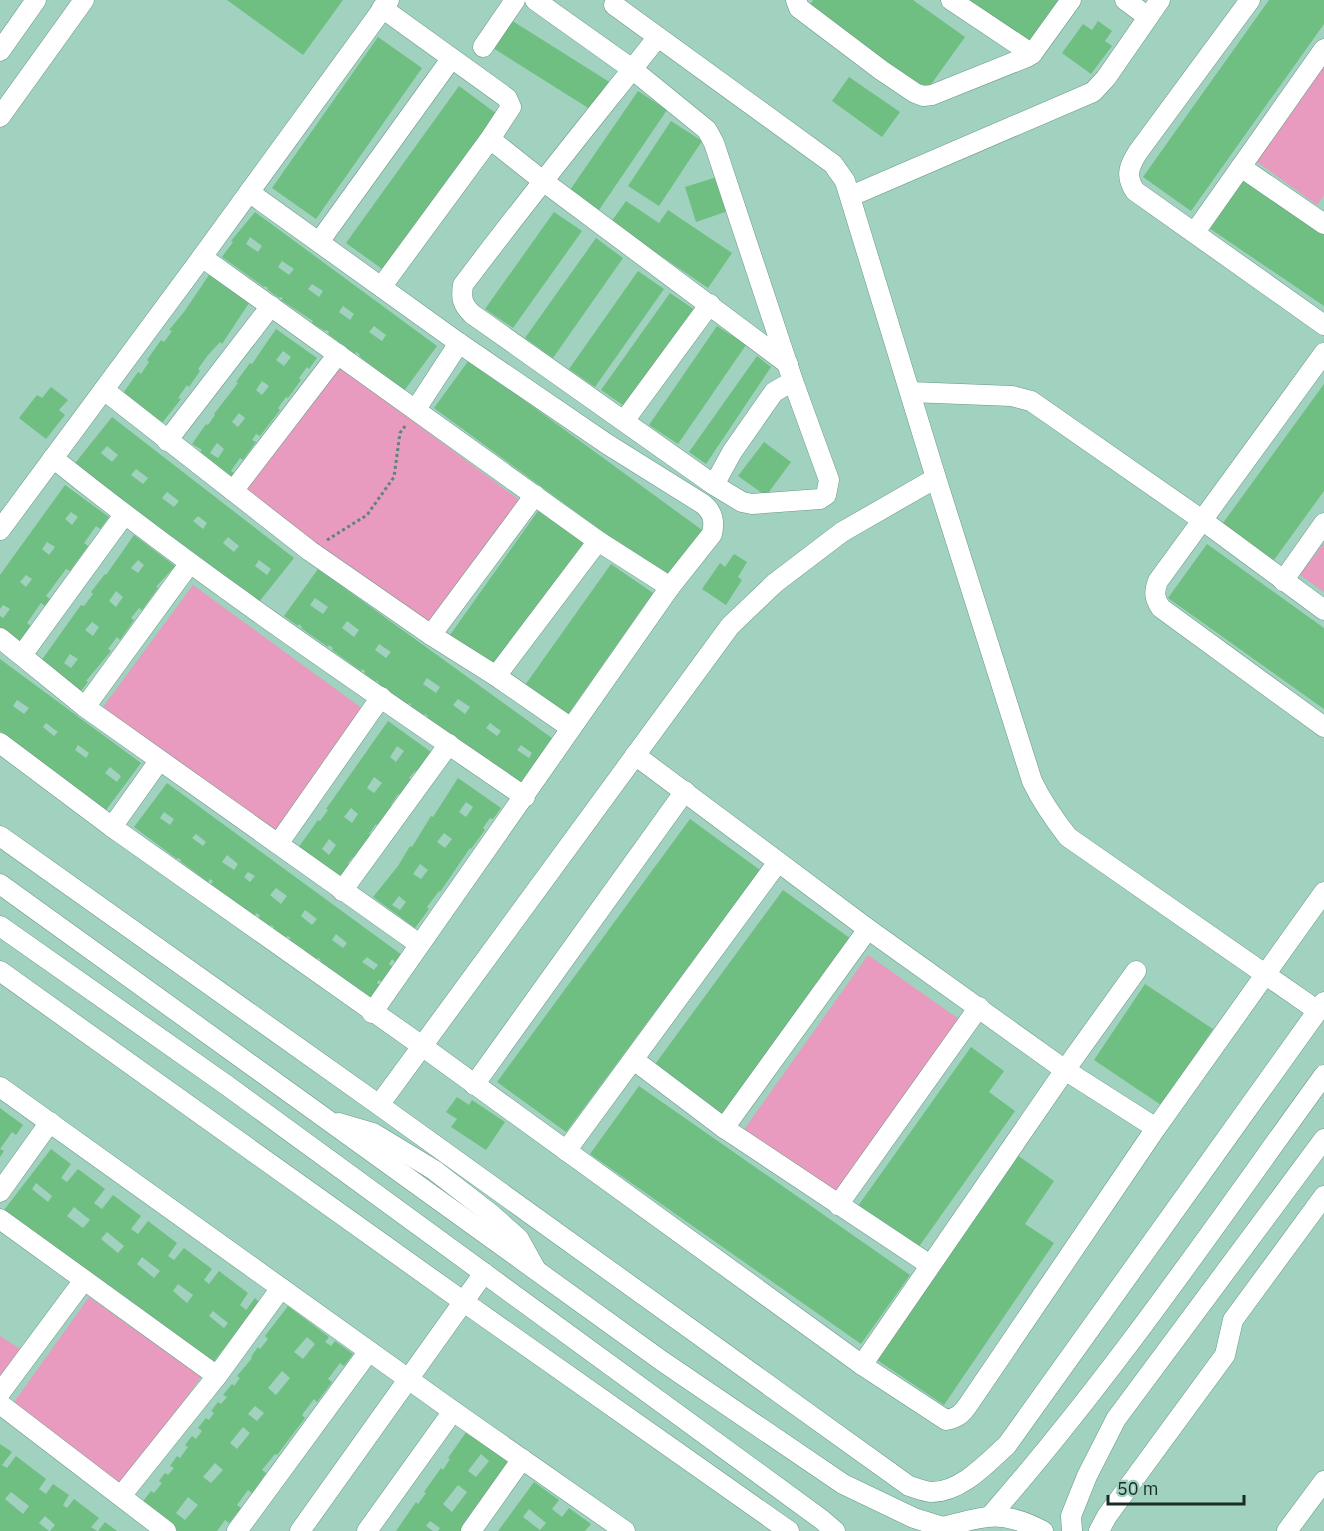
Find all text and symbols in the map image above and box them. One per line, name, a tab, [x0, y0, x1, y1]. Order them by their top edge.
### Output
scale bar	[1108, 1468, 1244, 1506]
text: 50 m	[1117, 1477, 1159, 1500]

